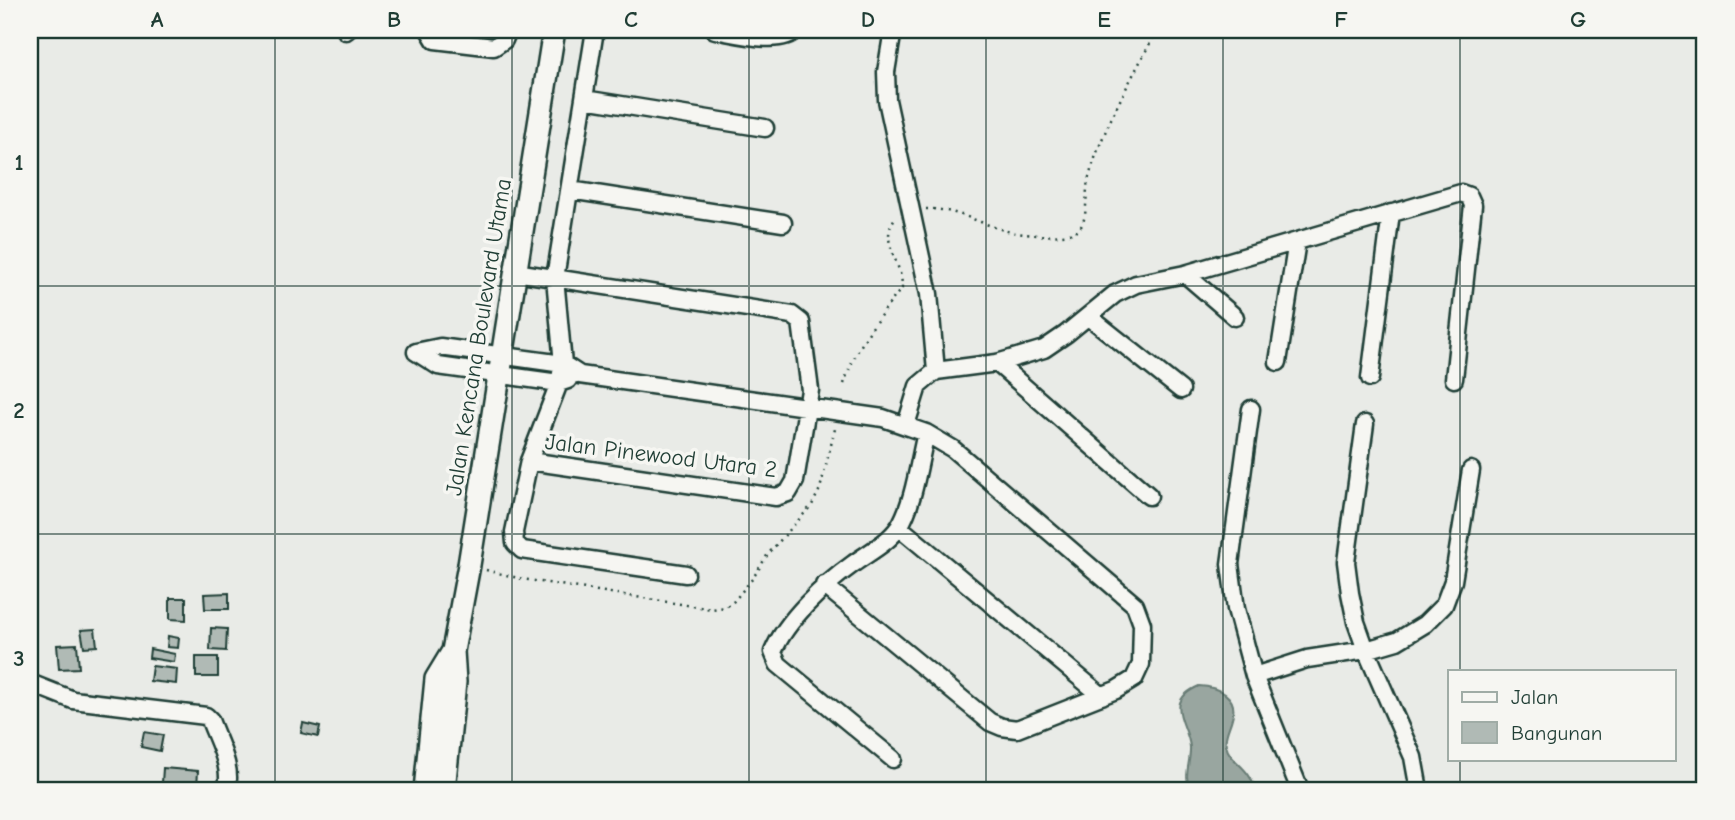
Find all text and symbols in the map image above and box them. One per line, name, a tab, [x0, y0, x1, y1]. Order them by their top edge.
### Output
text: A	[151, 6, 164, 33]
text: B	[387, 6, 401, 33]
text: C	[624, 6, 638, 33]
text: D	[861, 6, 875, 33]
text: E	[1097, 6, 1111, 33]
text: F	[1334, 6, 1348, 33]
text: G	[1570, 6, 1586, 33]
text: 1	[14, 149, 24, 176]
street label: Jalan Kencana Boulevard Utama	[440, 177, 517, 498]
text: 2	[13, 397, 25, 424]
street label: Jalan Pinewood Utara 2	[543, 428, 778, 483]
text: 3	[13, 645, 25, 672]
legend	[1448, 670, 1676, 760]
text: Jalan	[1511, 685, 1558, 709]
text: Bangunan	[1511, 721, 1602, 745]

